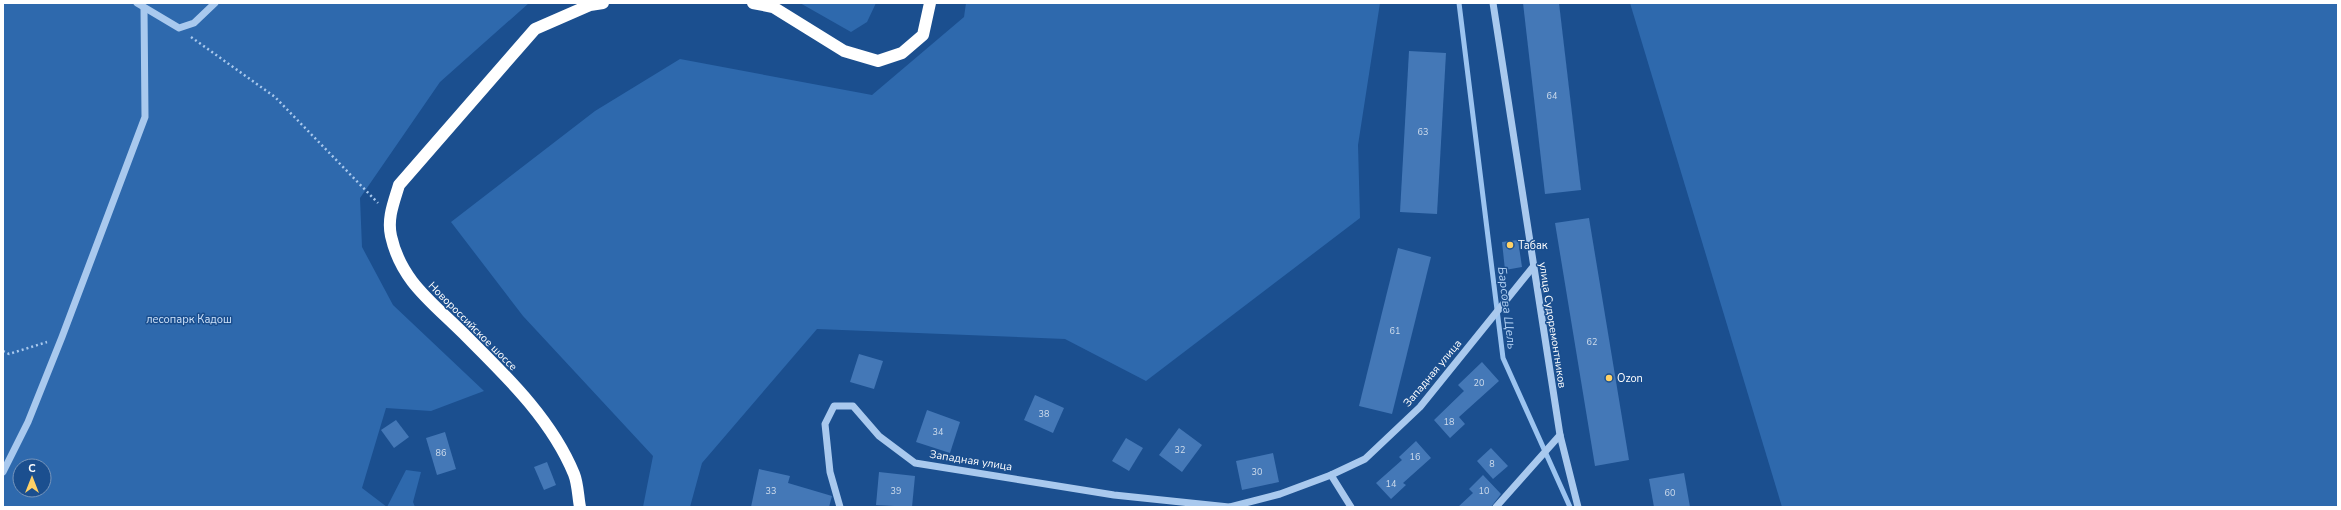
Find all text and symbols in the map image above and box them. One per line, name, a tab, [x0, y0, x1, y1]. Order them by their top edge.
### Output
house number: 64	[1547, 90, 1558, 102]
house number: 63	[1418, 126, 1428, 138]
place label: Табак	[1518, 238, 1548, 253]
marker: Табак	[1505, 240, 1515, 250]
street label: улица Судоремонтников	[1535, 261, 1570, 389]
water label: Барсова Щель	[1494, 266, 1520, 350]
street label: Новороссийское шоссе	[425, 279, 520, 374]
park label: лесопарк Кадош	[146, 312, 232, 327]
house number: 61	[1390, 325, 1400, 337]
street label: Западная улица	[1400, 336, 1465, 410]
house number: 62	[1587, 336, 1597, 348]
place label: Ozon	[1617, 371, 1643, 386]
marker: Ozon	[1604, 373, 1614, 383]
house number: 20	[1474, 377, 1484, 389]
house number: 38	[1039, 408, 1049, 420]
house number: 18	[1444, 416, 1454, 428]
house number: 34	[933, 426, 944, 438]
house number: 32	[1175, 444, 1185, 456]
house number: 86	[436, 447, 446, 459]
street label: Западная улица	[928, 447, 1013, 474]
house number: 16	[1410, 451, 1420, 463]
north arrow	[12, 458, 52, 498]
house number: 8	[1489, 458, 1495, 470]
text: С	[28, 461, 36, 476]
house number: 30	[1252, 466, 1262, 478]
house number: 14	[1386, 478, 1397, 490]
house number: 33	[766, 485, 776, 497]
house number: 39	[891, 485, 901, 497]
house number: 10	[1479, 485, 1489, 497]
house number: 60	[1665, 487, 1675, 499]

